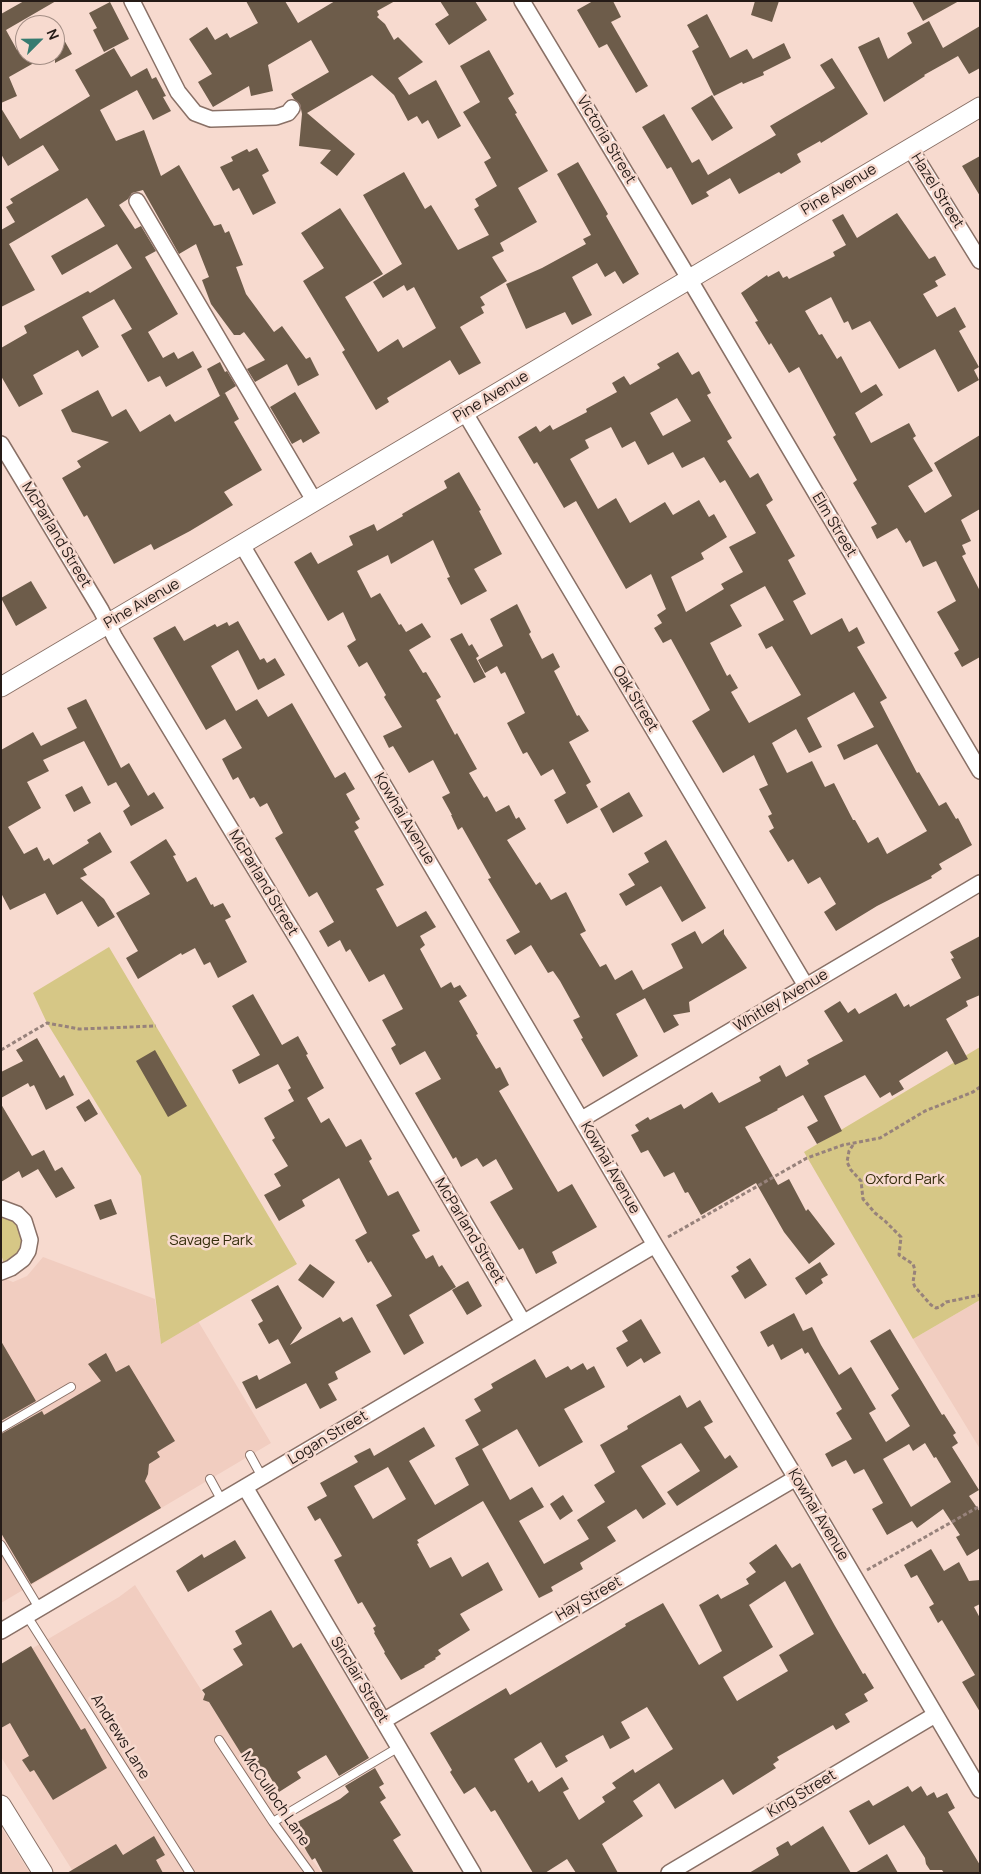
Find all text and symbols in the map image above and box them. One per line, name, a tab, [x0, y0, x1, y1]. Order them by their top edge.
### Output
north arrow	[15, 15, 65, 65]
text: N	[43, 26, 64, 43]
street label: Victoria Street	[573, 93, 639, 187]
street label: Hazel Street	[907, 150, 967, 232]
street label: Pine Avenue	[798, 161, 880, 219]
street label: Pine Avenue	[450, 368, 532, 426]
street label: McParland Street	[17, 479, 95, 591]
street label: Elm Street	[808, 490, 860, 560]
street label: Pine Avenue	[101, 575, 183, 633]
street label: Oak Street	[608, 663, 662, 735]
street label: Kowhai Avenue	[370, 770, 438, 868]
street label: McParland Street	[224, 827, 302, 939]
street label: Whitley Avenue	[731, 966, 831, 1036]
street label: Kowhai Avenue	[576, 1119, 644, 1217]
park label: Oxford Park	[865, 1171, 945, 1189]
street label: McParland Street	[430, 1175, 508, 1287]
park label: Savage Park	[169, 1232, 253, 1250]
street label: Logan Street	[285, 1407, 371, 1469]
street label: Kowhai Avenue	[784, 1466, 852, 1564]
street label: Hay Street	[553, 1573, 625, 1625]
street label: Sinclair Street	[326, 1634, 392, 1726]
street label: Andrews Lane	[87, 1691, 153, 1783]
street label: McCulloch Lane	[237, 1748, 313, 1850]
street label: King Street	[764, 1766, 840, 1822]

